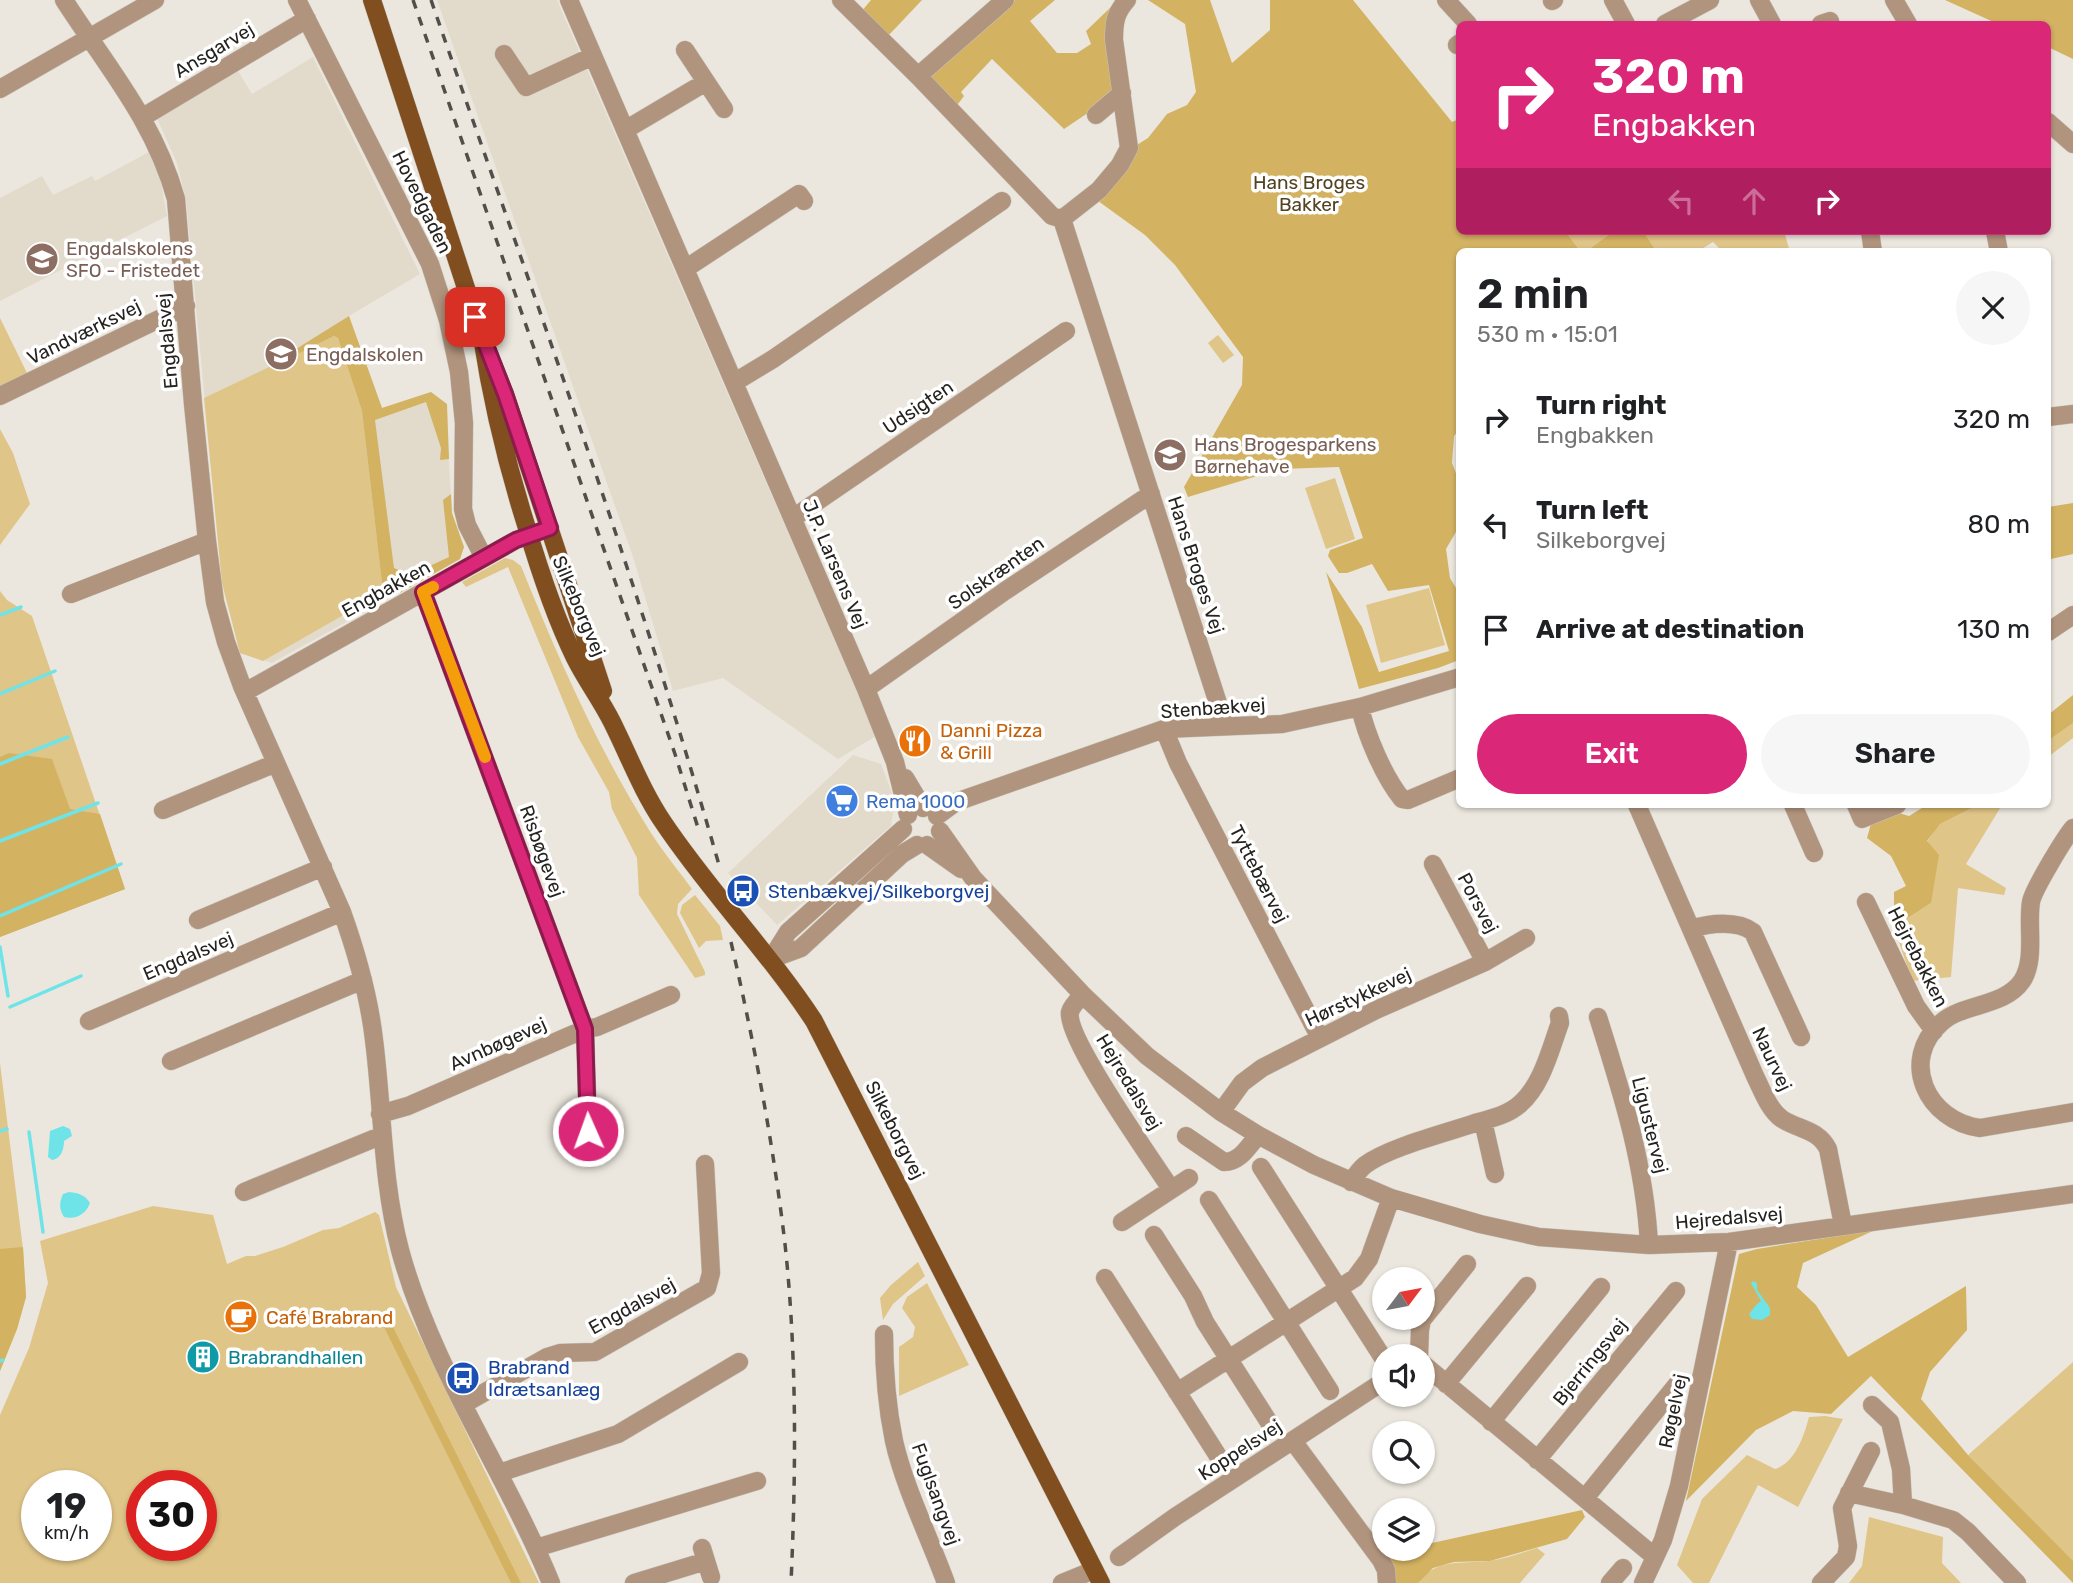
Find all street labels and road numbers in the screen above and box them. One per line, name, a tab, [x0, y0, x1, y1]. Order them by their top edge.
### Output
street label: Ansgarvej	[170, 17, 258, 83]
street label: Hovedgaden	[387, 147, 457, 257]
street label: Engdalsvej	[151, 292, 183, 390]
street label: Vandværksvej	[23, 295, 145, 369]
street label: Udsigten	[878, 375, 958, 439]
street label: Hans Broges Vej	[1163, 493, 1229, 637]
street label: J.P. Larsens Vej	[798, 496, 872, 632]
street label: Solskrænten	[944, 532, 1048, 614]
street label: Silkeborgvej	[547, 552, 611, 660]
street label: Engbakken	[338, 555, 434, 623]
street label: Stenbækvej	[1160, 693, 1266, 723]
street label: Risbøgevej	[515, 802, 569, 900]
street label: Tyttebærvej	[1225, 821, 1293, 927]
street label: Porsvej	[1453, 869, 1503, 937]
street label: Hejrebakken	[1883, 903, 1953, 1011]
street label: Engdalsvej	[139, 927, 237, 985]
street label: Hørstykkevej	[1301, 962, 1415, 1032]
street label: Avnbøgevej	[446, 1012, 550, 1076]
street label: Naurvej	[1747, 1023, 1797, 1095]
street label: Hejredalsvej	[1091, 1030, 1167, 1134]
street label: Ligustervej	[1627, 1074, 1673, 1176]
street label: Silkeborgvej	[860, 1077, 930, 1183]
street label: Hejredalsvej	[1674, 1202, 1784, 1234]
street label: Engdalsvej	[585, 1273, 679, 1339]
street label: Bjerringsvej	[1548, 1314, 1632, 1410]
street label: Røgelvej	[1654, 1372, 1692, 1450]
street label: Koppelsvej	[1194, 1415, 1286, 1485]
street label: Fuglsangvej	[907, 1440, 965, 1548]

